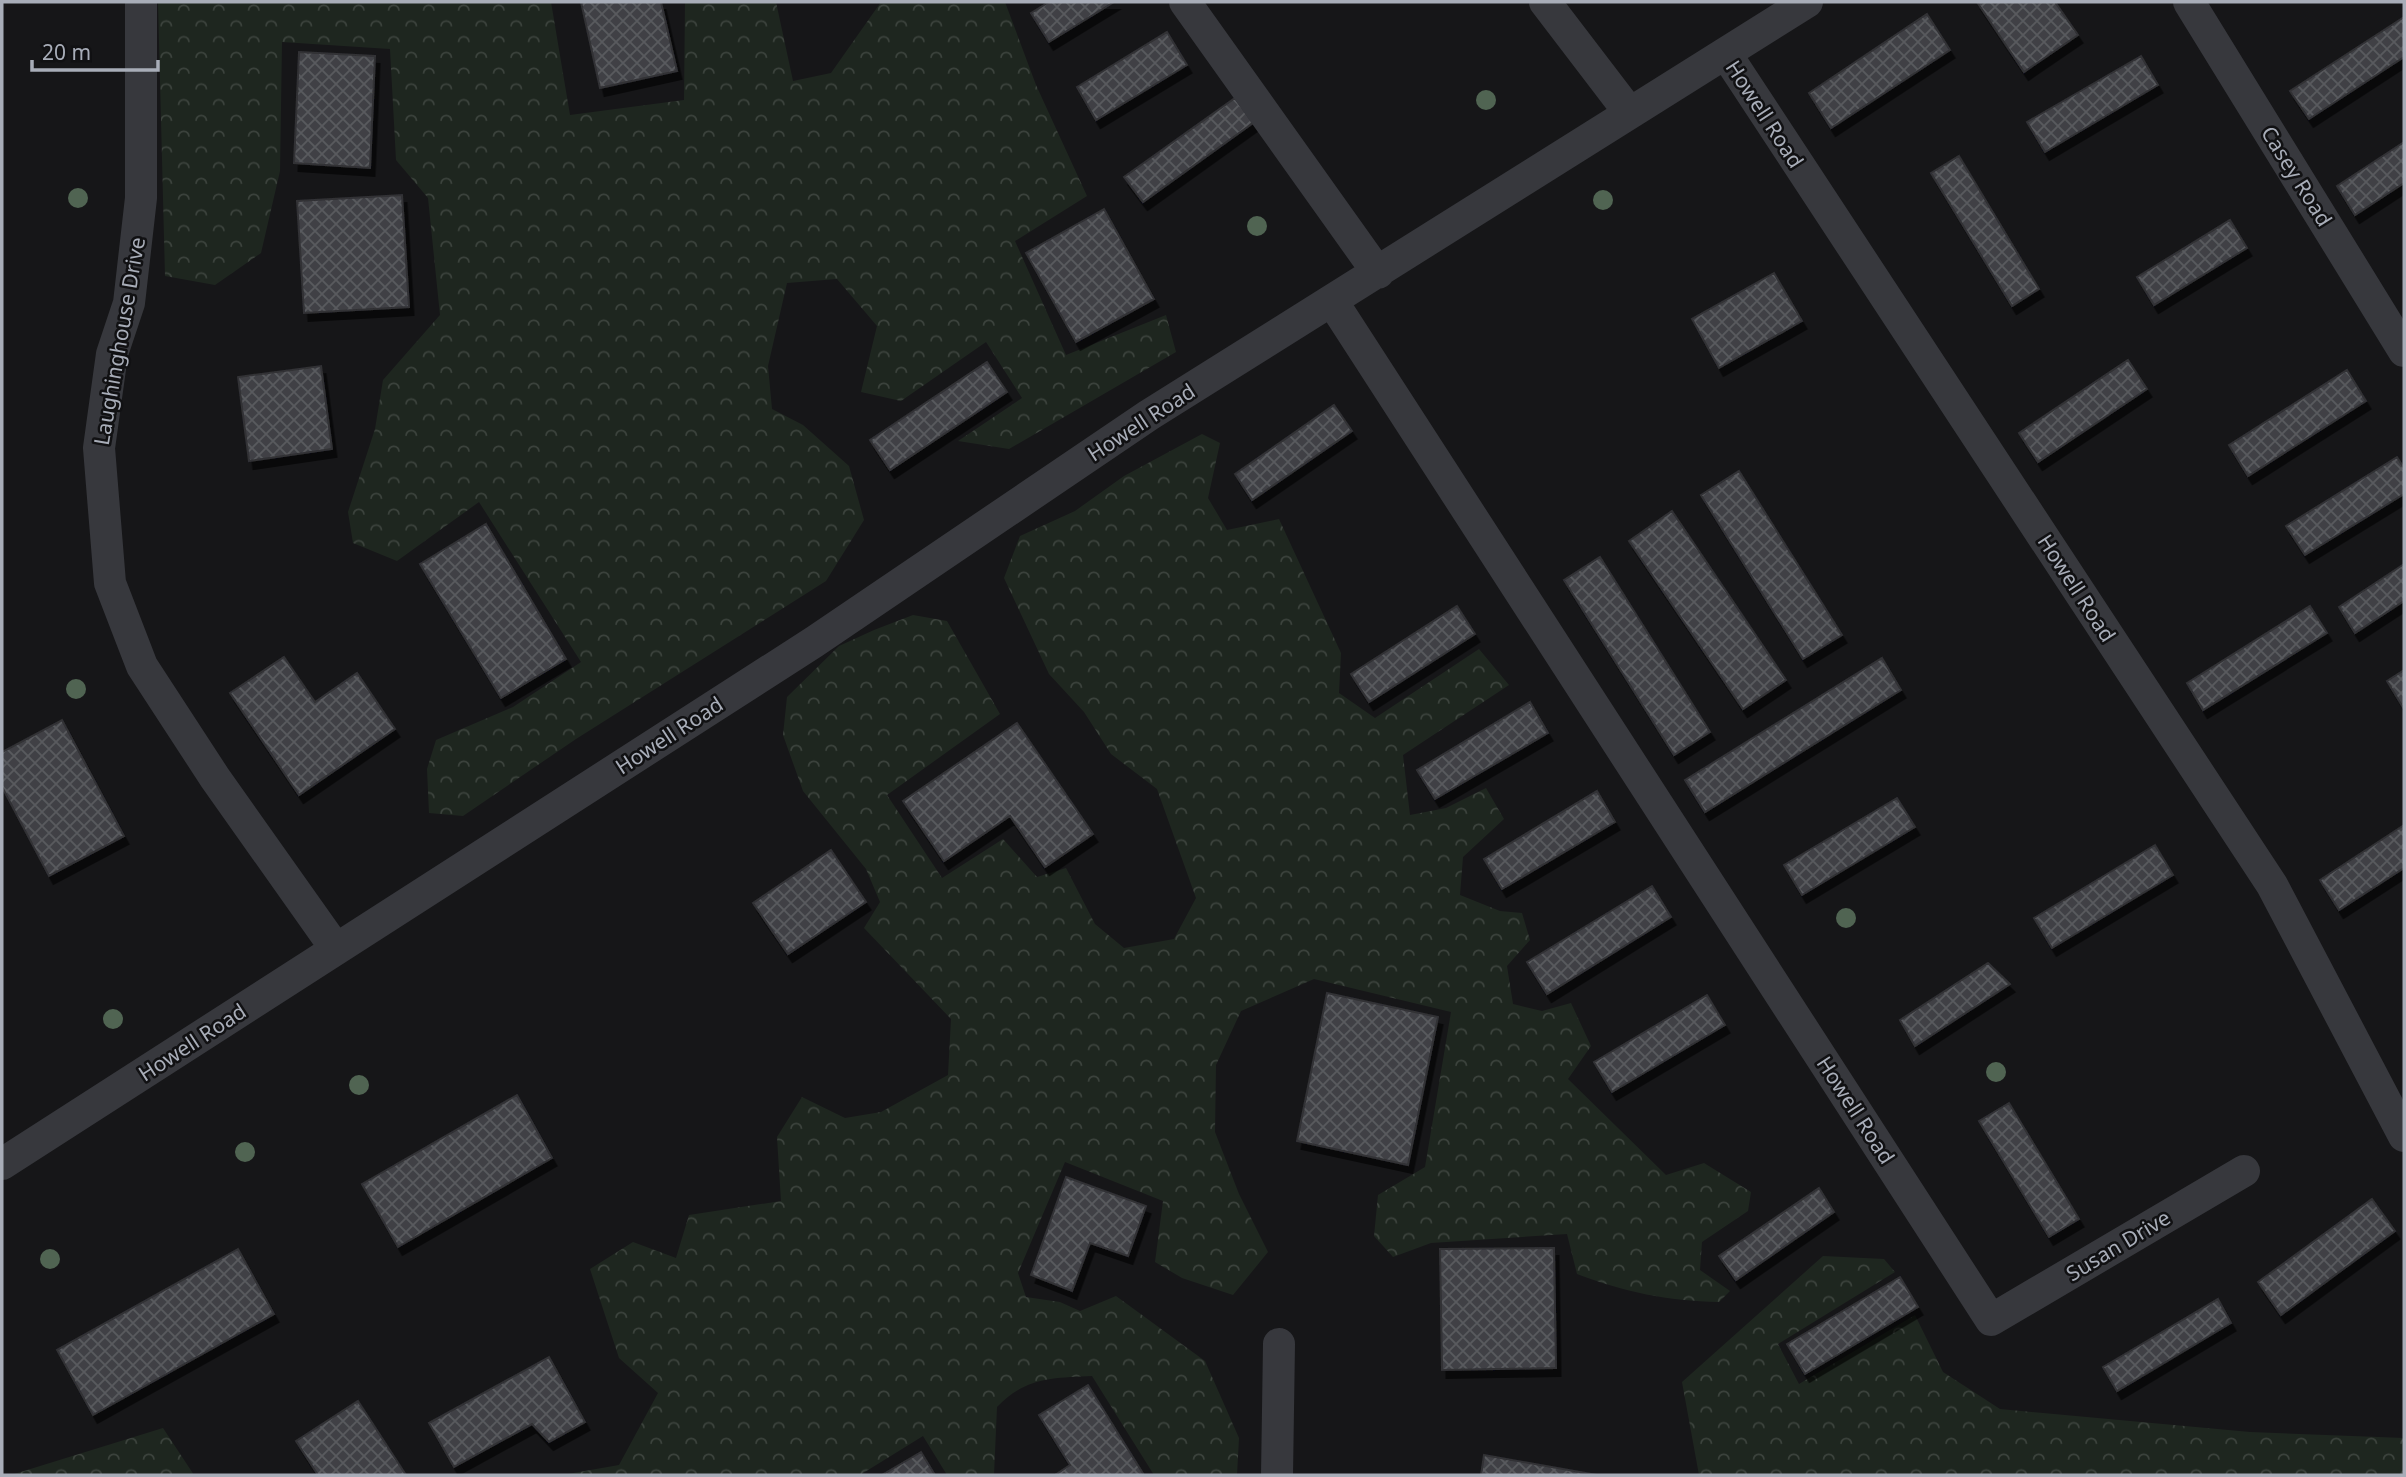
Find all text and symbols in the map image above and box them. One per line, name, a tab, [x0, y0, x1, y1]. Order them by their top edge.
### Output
scale bar	[32, 28, 158, 72]
text: 20 m	[42, 38, 91, 66]
street label: Howell Road	[1720, 55, 1810, 173]
street label: Casey Road	[2255, 121, 2339, 231]
street label: Laughinghouse Drive	[87, 235, 151, 447]
street label: Howell Road	[1082, 377, 1200, 467]
street label: Howell Road	[2032, 529, 2122, 647]
street label: Howell Road	[610, 690, 728, 780]
street label: Howell Road	[133, 997, 251, 1087]
street label: Howell Road	[1811, 1051, 1901, 1169]
street label: Susan Drive	[2061, 1203, 2175, 1287]

